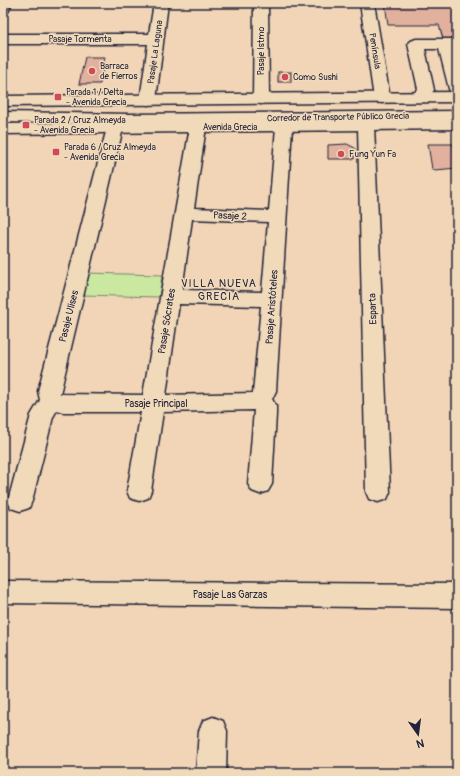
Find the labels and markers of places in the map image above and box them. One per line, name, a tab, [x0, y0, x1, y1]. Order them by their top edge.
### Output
place label: Barraca de Fierros	[100, 61, 137, 82]
marker: Barraca de Fierros	[87, 66, 97, 76]
marker: Como Sushi	[280, 72, 290, 82]
place label: Como Sushi	[293, 72, 338, 83]
place label: Parada 1 / Delta - Avenida Grecia	[66, 87, 126, 108]
marker: Parada 1 / Delta - Avenida Grecia	[53, 92, 63, 102]
place label: Parada 2 / Cruz Almeyda - Avenida Grecia	[34, 115, 126, 136]
marker: Parada 2 / Cruz Almeyda - Avenida Grecia	[21, 120, 31, 130]
place label: Parada 6 / Cruz Almeyda - Avenida Grecia	[64, 142, 156, 163]
marker: Parada 6 / Cruz Almeyda - Avenida Grecia	[51, 147, 61, 157]
marker: Fung Yun Fa	[336, 149, 346, 159]
place label: Fung Yun Fa	[349, 149, 396, 160]

